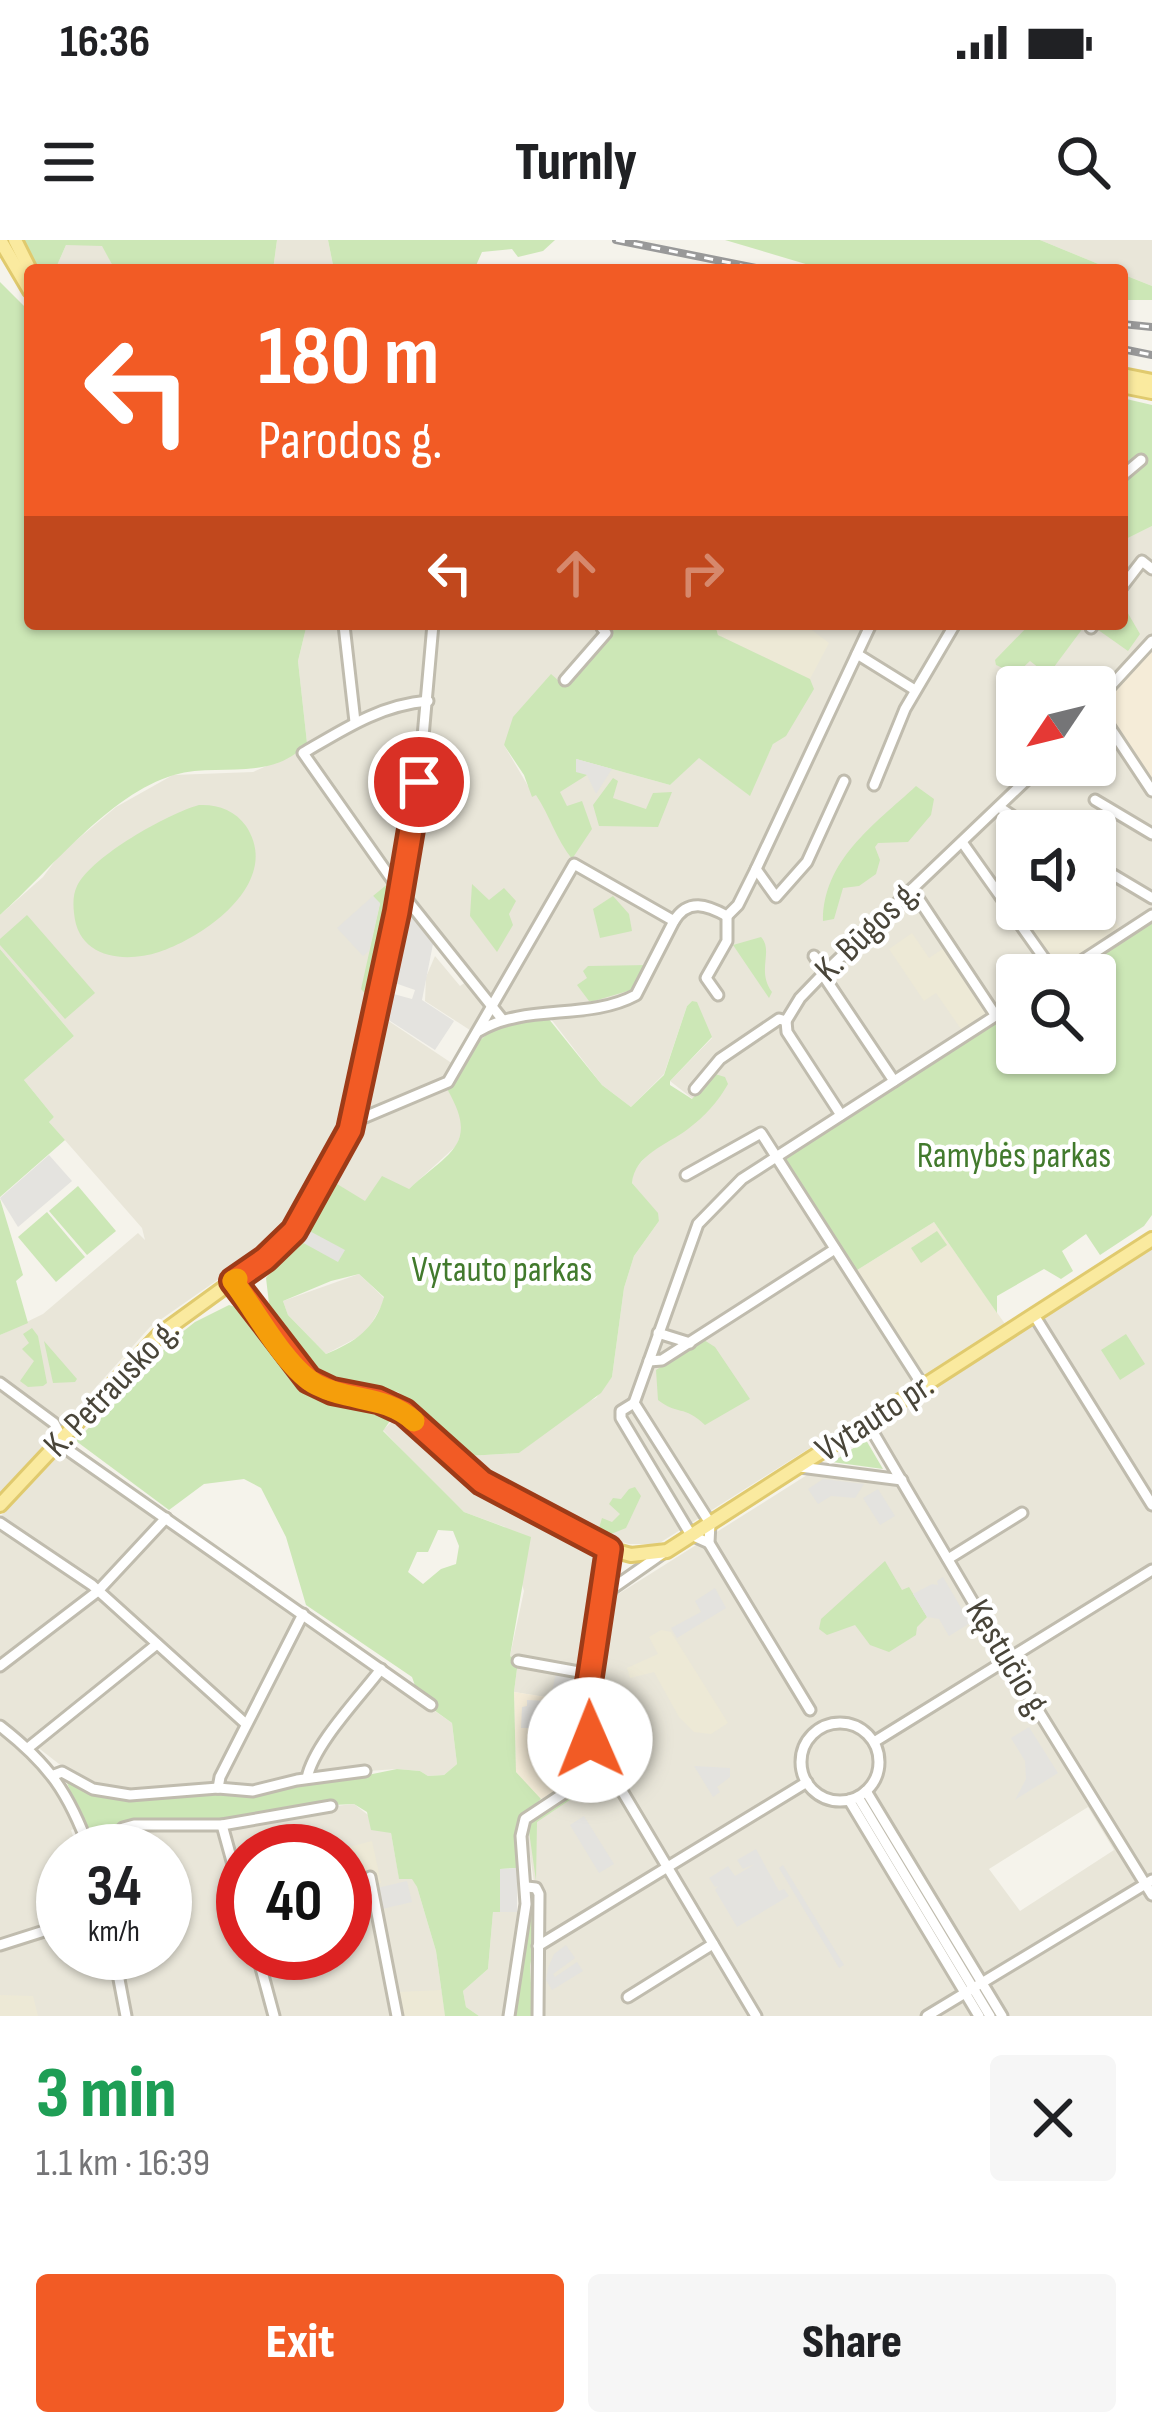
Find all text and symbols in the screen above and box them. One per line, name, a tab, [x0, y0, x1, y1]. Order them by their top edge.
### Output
text: 16:36	[60, 15, 150, 70]
icon: menu	[36, 129, 102, 195]
icon: search	[1050, 129, 1116, 195]
text: Turnly	[515, 130, 637, 195]
text: 180 m	[258, 307, 439, 408]
icon: left	[60, 312, 216, 468]
text: Parodos g.	[258, 409, 443, 474]
icon: left	[417, 540, 483, 606]
icon: ahead	[543, 540, 609, 606]
icon: right	[669, 540, 735, 606]
north arrow	[996, 666, 1116, 786]
map controls	[996, 666, 1116, 1074]
pin	[368, 731, 470, 833]
icon: arrive	[386, 749, 452, 815]
button: sound	[996, 810, 1116, 930]
street label: K. Būgos g.	[807, 871, 929, 991]
button: search	[996, 954, 1116, 1074]
park label: Ramybės parkas	[917, 1135, 1111, 1178]
park label: Vytauto parkas	[411, 1249, 593, 1292]
street label: K. Petrausko g.	[35, 1310, 189, 1466]
street label: Vytauto pr.	[808, 1364, 942, 1472]
street label: Kęstučio g.	[956, 1592, 1060, 1728]
position arrow	[527, 1677, 653, 1803]
speed limit sign: 40	[216, 1824, 372, 1980]
text: 34	[87, 1851, 141, 1923]
text: km/h	[88, 1914, 140, 1950]
text: 3 min	[36, 2051, 177, 2138]
button: close	[990, 2055, 1116, 2181]
text: 1.1 km · 16:39	[36, 2140, 210, 2187]
button: Exit	[36, 2274, 564, 2412]
button: Share	[588, 2274, 1116, 2412]

